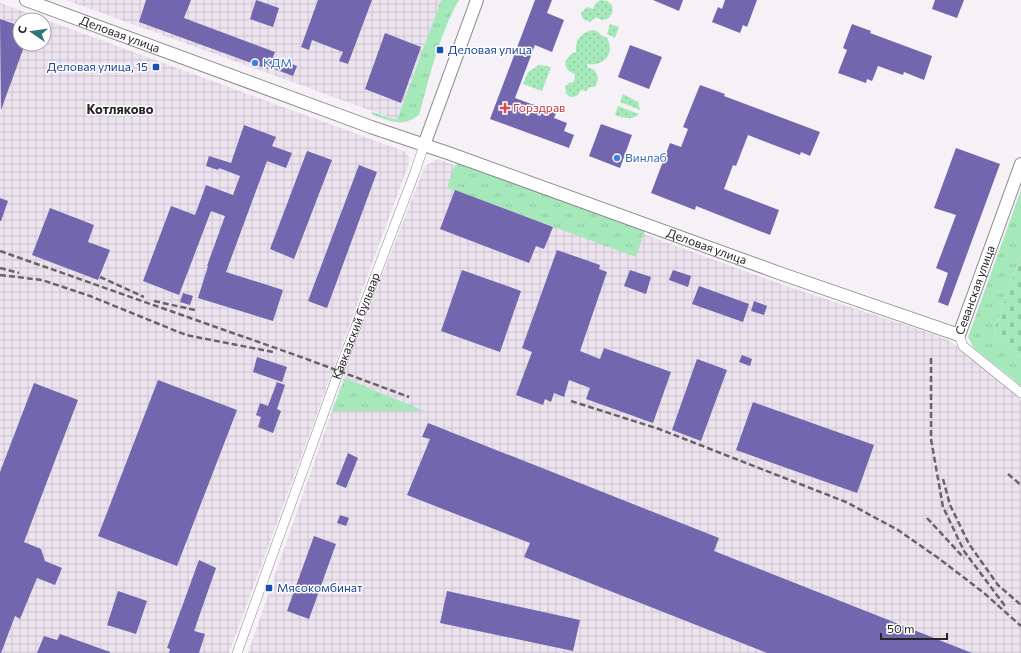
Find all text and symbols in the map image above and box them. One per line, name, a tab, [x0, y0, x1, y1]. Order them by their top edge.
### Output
north arrow	[12, 12, 52, 52]
street label: Деловая улица	[78, 13, 162, 55]
text: С	[15, 24, 29, 35]
place label: Деловая улица	[448, 42, 532, 56]
marker: Деловая улица	[435, 45, 445, 55]
place label: КДМ	[263, 55, 292, 69]
marker: КДМ	[250, 58, 260, 68]
place label: Деловая улица, 15	[47, 59, 148, 73]
marker: Деловая улица, 15	[151, 62, 161, 72]
place label: Горздрав	[513, 100, 565, 114]
district label: Котляково	[87, 101, 154, 117]
marker: Горздрав	[500, 103, 510, 113]
place label: Винлаб	[625, 150, 667, 164]
marker: Винлаб	[612, 153, 622, 163]
street label: Деловая улица	[665, 225, 749, 267]
street label: Севанская улица	[952, 243, 997, 336]
street label: Кавказский бульвар	[329, 270, 382, 381]
place label: Мясокомбинат	[277, 580, 363, 594]
marker: Мясокомбинат	[264, 583, 274, 593]
scale bar	[881, 615, 947, 641]
text: 50 m	[887, 621, 915, 635]

